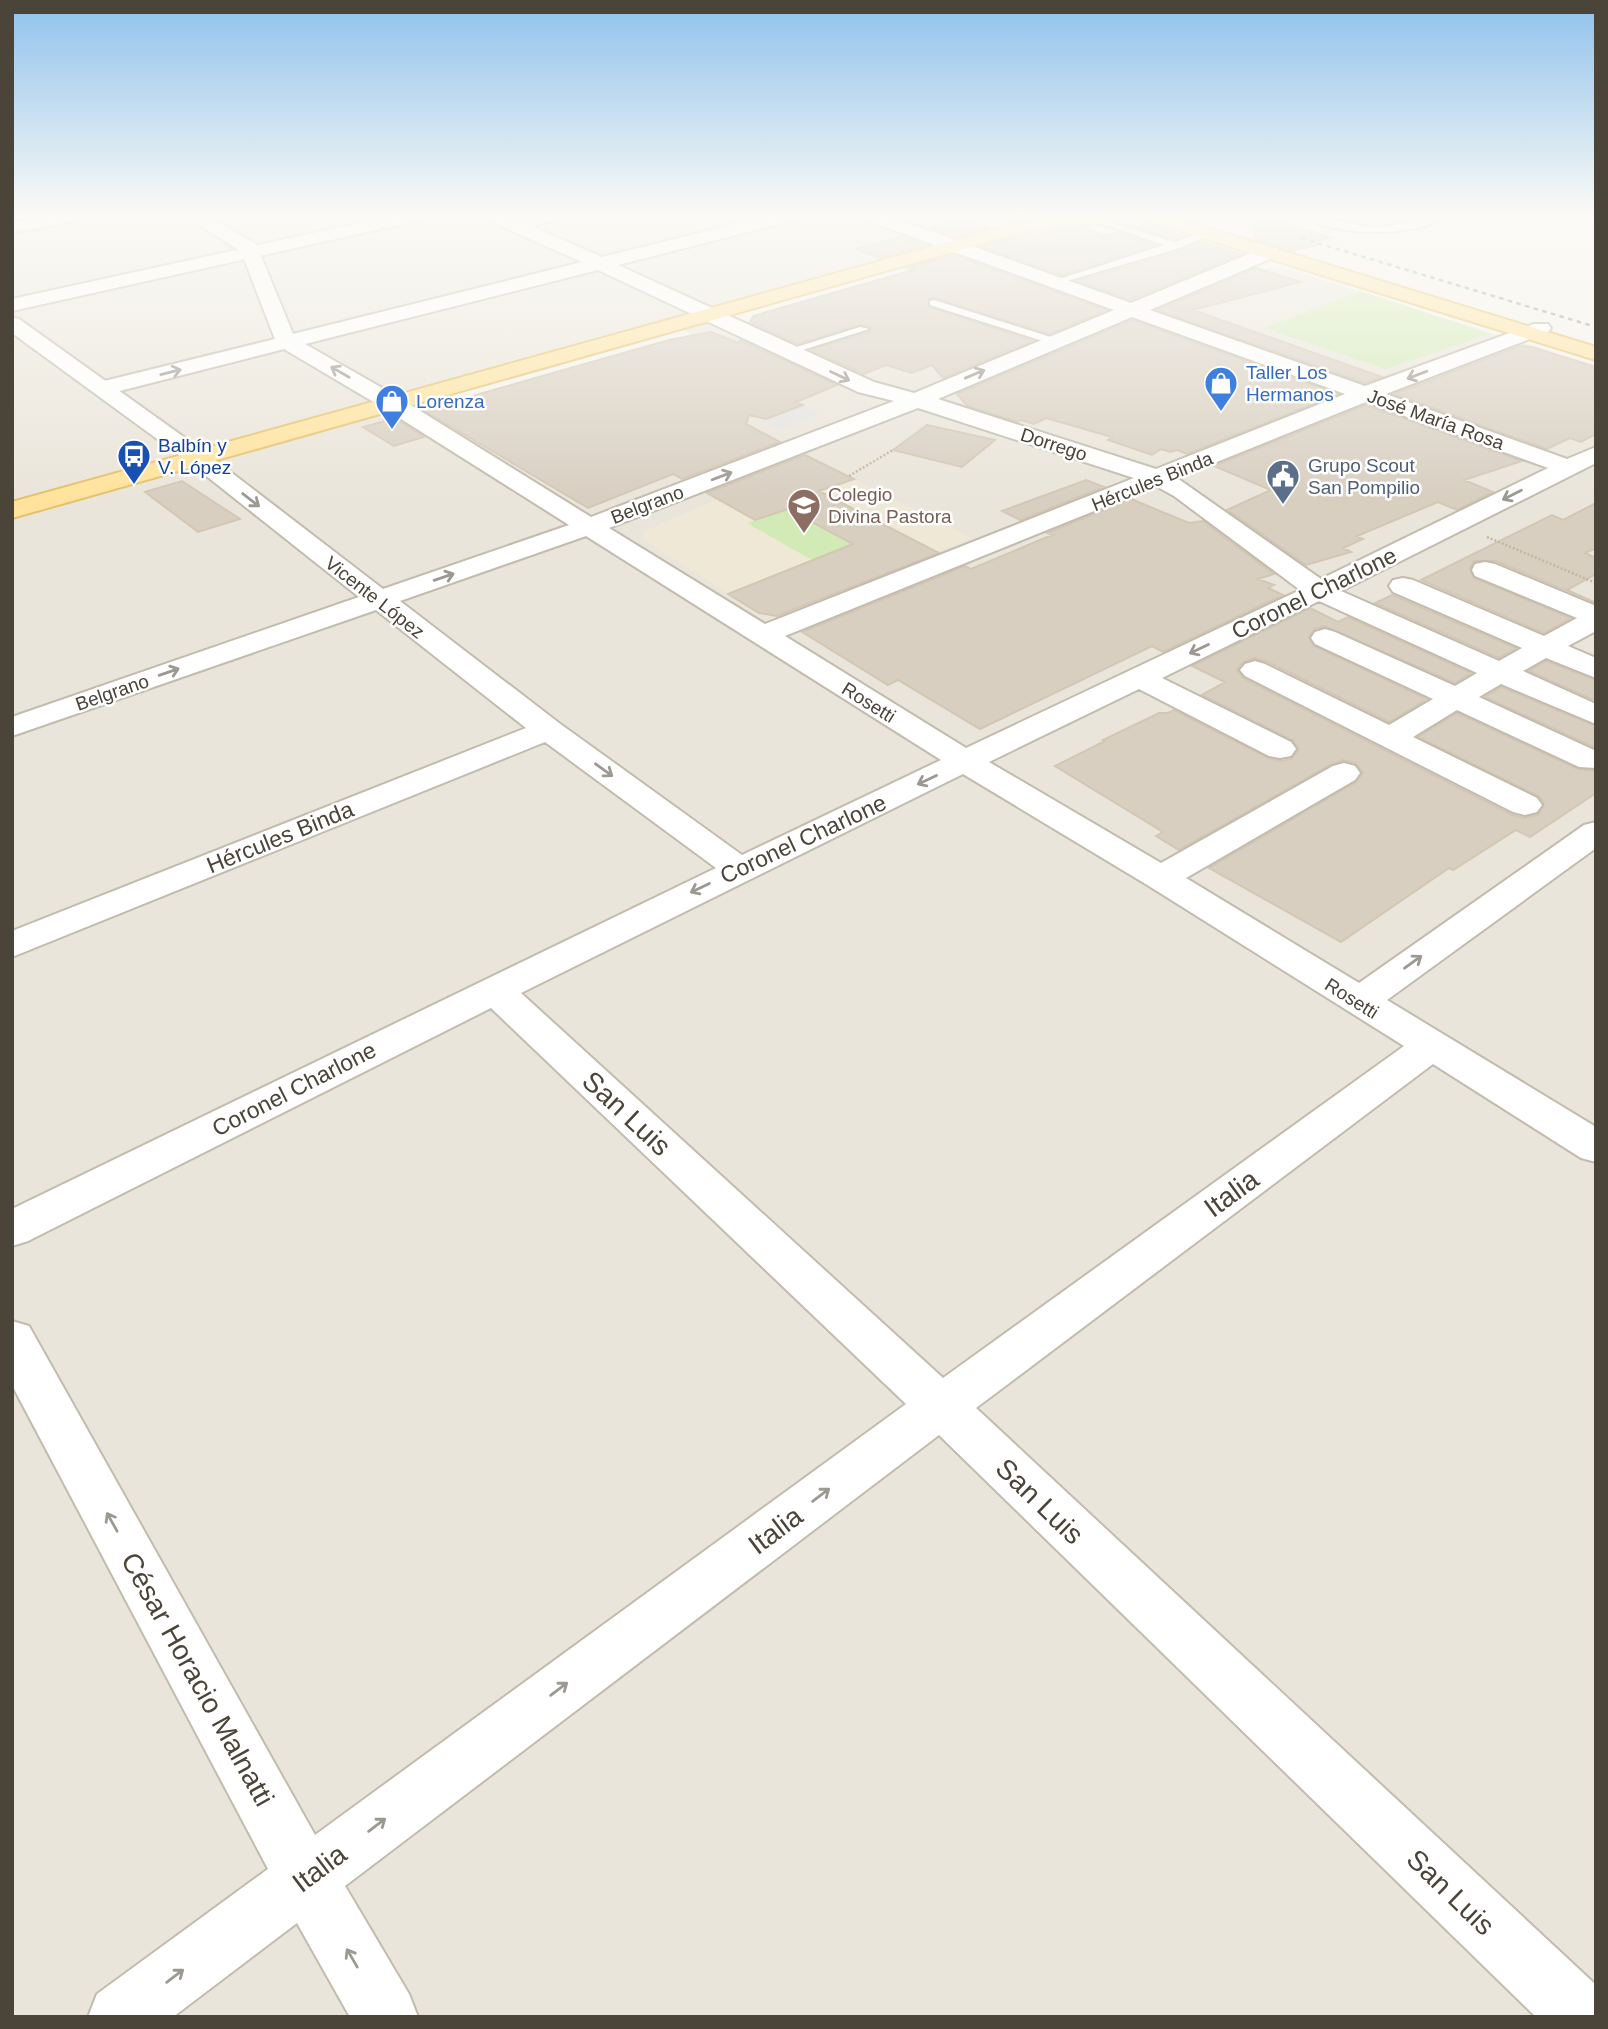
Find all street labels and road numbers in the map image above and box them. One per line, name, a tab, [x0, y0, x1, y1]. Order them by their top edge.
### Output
street label: José María Rosa	[1365, 385, 1507, 454]
street label: Dorrego	[1018, 424, 1090, 465]
street label: Hércules Binda	[1089, 447, 1216, 515]
street label: Belgrano	[608, 481, 686, 528]
street label: Coronel Charlone	[1227, 542, 1401, 644]
street label: Vicente López	[321, 552, 428, 643]
street label: Belgrano	[73, 670, 152, 715]
street label: Rosetti	[838, 678, 899, 727]
street label: Coronel Charlone	[716, 789, 890, 889]
street label: Hércules Binda	[203, 796, 357, 878]
street label: Rosetti	[1321, 974, 1382, 1023]
street label: Coronel Charlone	[208, 1036, 380, 1142]
street label: San Luis	[576, 1065, 677, 1162]
street label: Italia	[1198, 1163, 1265, 1223]
street label: San Luis	[990, 1452, 1090, 1550]
street label: Italia	[742, 1500, 809, 1561]
street label: César Horacio Malnatti	[115, 1547, 280, 1811]
street label: Italia	[286, 1838, 353, 1899]
street label: San Luis	[1401, 1843, 1501, 1941]

